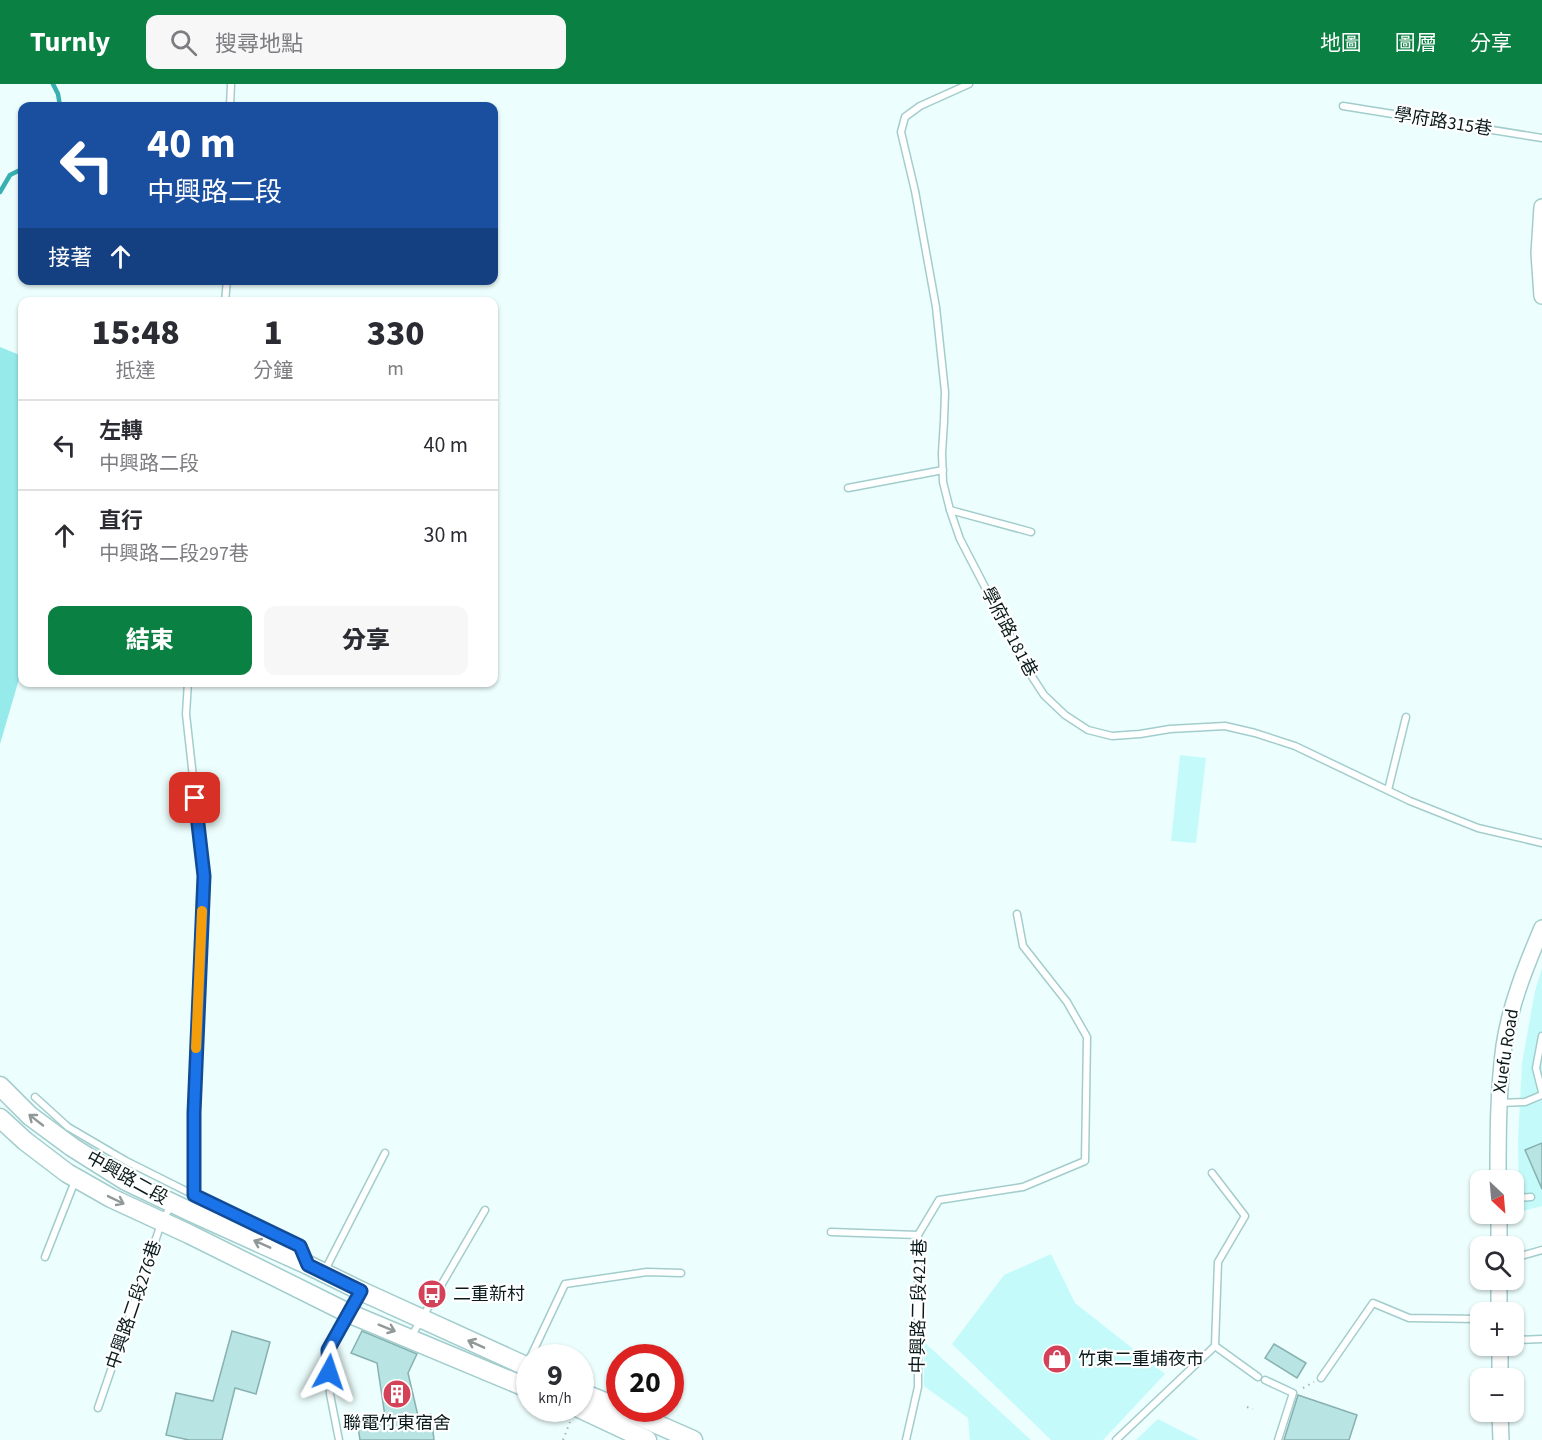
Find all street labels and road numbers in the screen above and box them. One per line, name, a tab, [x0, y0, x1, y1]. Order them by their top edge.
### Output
street label: 學府路315巷	[1392, 102, 1494, 142]
street label: 學府路181巷	[975, 582, 1043, 682]
street label: Xuefu Road	[1487, 1007, 1525, 1095]
street label: 中興路二段	[82, 1145, 172, 1211]
street label: 中興路二段276巷	[100, 1237, 168, 1373]
street label: 中興路二段421巷	[905, 1238, 933, 1374]

